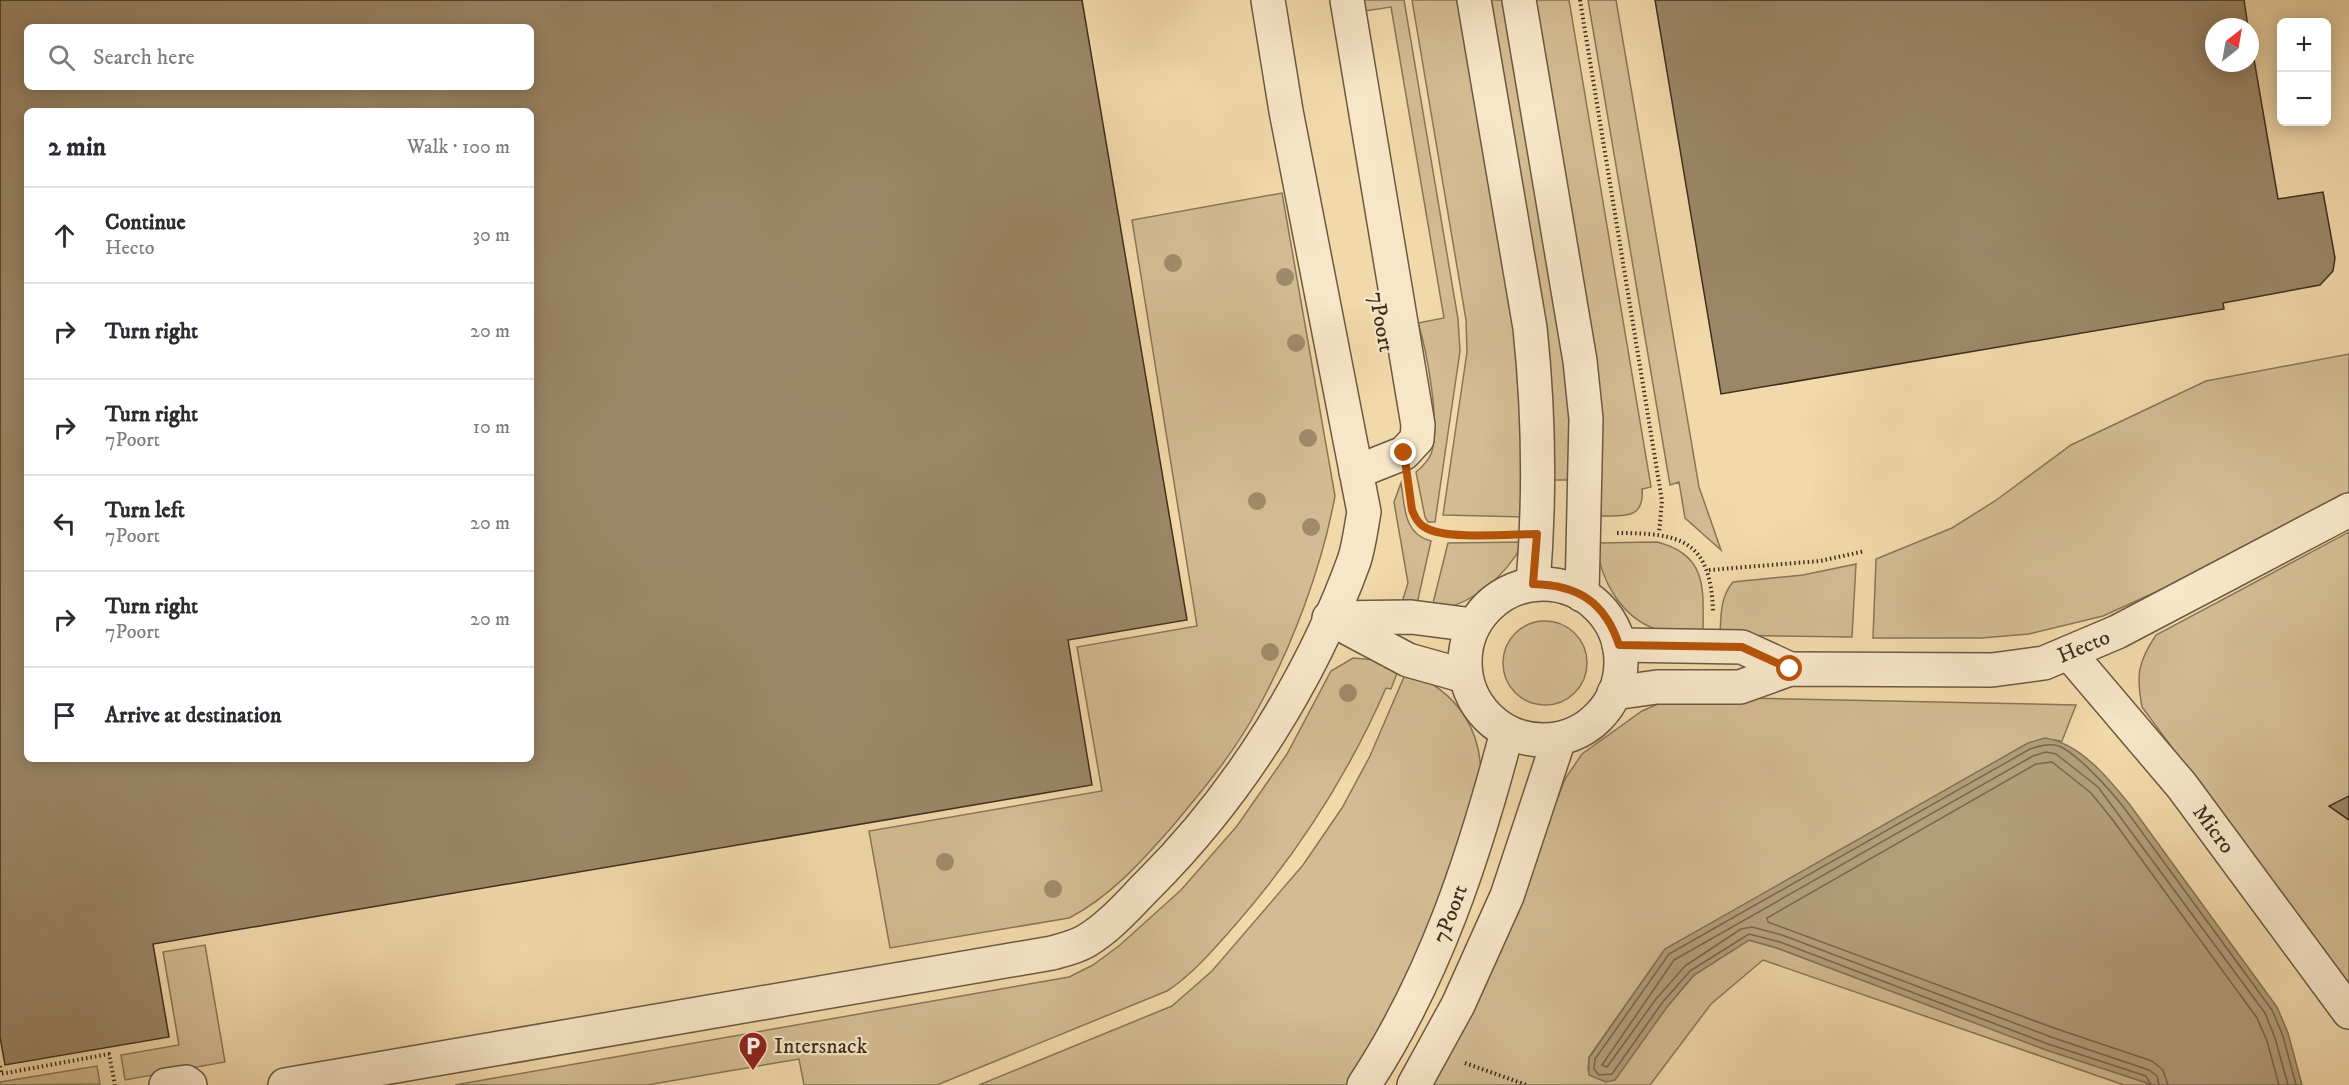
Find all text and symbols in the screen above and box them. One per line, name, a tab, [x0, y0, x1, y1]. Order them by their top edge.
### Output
north arrow	[2205, 18, 2259, 72]
map controls	[2277, 18, 2331, 126]
button: +	[2277, 18, 2331, 72]
search box	[24, 24, 534, 90]
icon: search	[45, 41, 78, 74]
text: Search here	[93, 44, 195, 71]
button: −	[2277, 72, 2331, 126]
text: 2 min	[48, 131, 106, 164]
text: Walk · 100 m	[407, 135, 510, 160]
text: Continue	[105, 209, 186, 236]
icon: ahead	[48, 219, 81, 252]
text: 30 m	[472, 223, 510, 248]
text: Hecto	[105, 236, 155, 261]
street label: 7Poort	[1362, 290, 1400, 354]
icon: right	[48, 315, 81, 348]
text: Turn right	[105, 318, 198, 345]
text: 20 m	[470, 319, 510, 344]
text: Turn right	[105, 401, 198, 428]
icon: right	[48, 411, 81, 444]
text: 10 m	[473, 415, 510, 440]
text: 7Poort	[105, 428, 160, 453]
route end	[1390, 439, 1416, 465]
text: Turn left	[105, 497, 185, 524]
icon: left	[48, 507, 81, 540]
text: 20 m	[470, 511, 510, 536]
text: 7Poort	[105, 524, 160, 549]
text: Turn right	[105, 593, 198, 620]
icon: right	[48, 603, 81, 636]
text: 20 m	[470, 607, 510, 632]
text: 7Poort	[105, 620, 160, 645]
street label: Hecto	[2053, 623, 2114, 669]
route start	[1776, 655, 1802, 681]
icon: arrive	[48, 699, 81, 732]
text: Arrive at destination	[105, 702, 282, 729]
street label: Micro	[2187, 799, 2241, 859]
street label: 7Poort	[1427, 881, 1473, 947]
parking icon: Intersnack	[737, 1030, 769, 1072]
place label: Intersnack	[774, 1033, 867, 1060]

